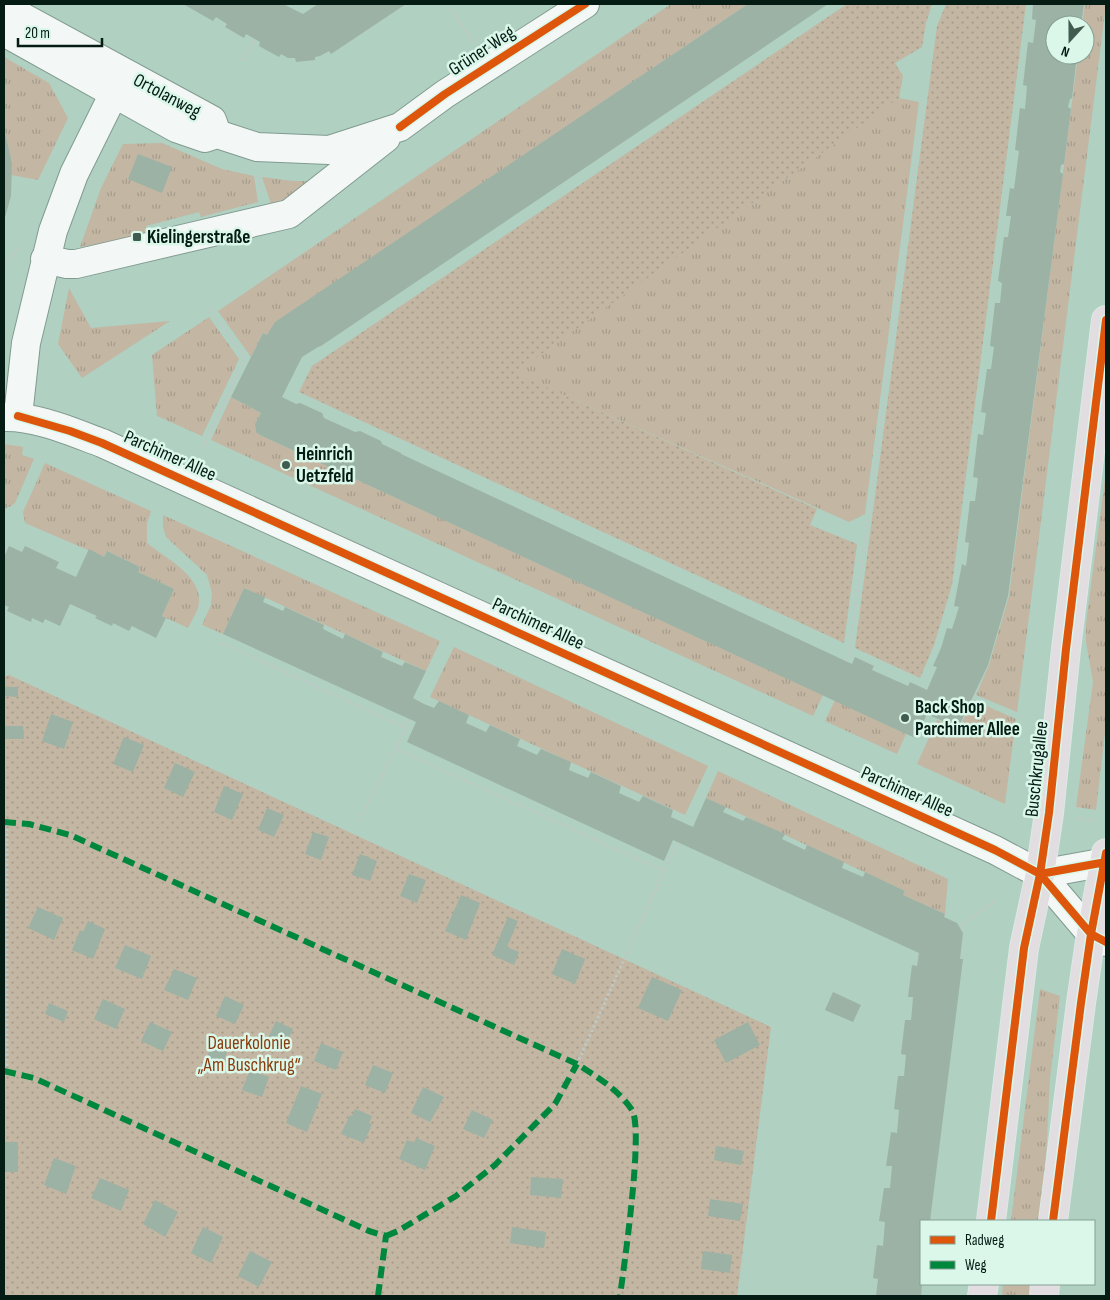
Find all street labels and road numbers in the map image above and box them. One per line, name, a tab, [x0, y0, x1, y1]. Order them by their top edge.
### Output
street label: Grüner Weg	[445, 21, 520, 81]
street label: Ortolanweg	[129, 69, 205, 124]
street label: Parchimer Allee	[120, 425, 220, 487]
street label: Parchimer Allee	[488, 593, 588, 655]
street label: Buschkrugallee	[1021, 720, 1053, 818]
street label: Parchimer Allee	[857, 761, 957, 823]

